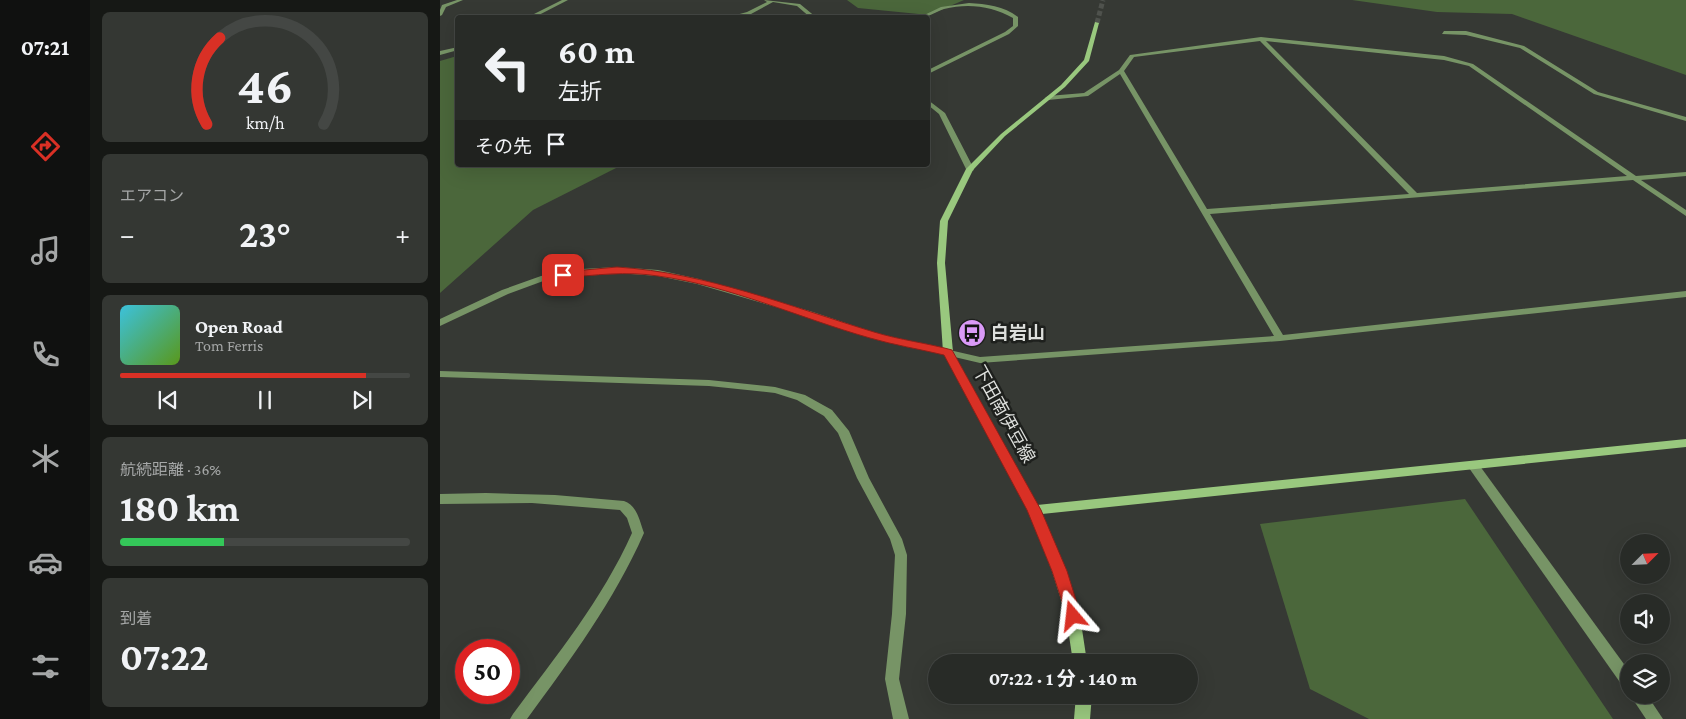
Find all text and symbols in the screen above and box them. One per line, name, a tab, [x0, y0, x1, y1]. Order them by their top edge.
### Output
text: 60 m	[558, 32, 635, 71]
text: 07:21	[21, 35, 69, 60]
icon: left	[475, 35, 540, 100]
text: 46	[237, 56, 293, 114]
text: 左折	[558, 79, 602, 104]
text: km/h	[246, 113, 285, 133]
icon: directions	[28, 129, 63, 164]
icon: arrive	[542, 130, 570, 158]
text: その先	[475, 136, 532, 157]
text: エアコン	[120, 187, 184, 204]
text: 23°	[239, 213, 291, 255]
text: −	[120, 219, 135, 250]
text: +	[395, 219, 410, 250]
icon: music	[28, 233, 63, 268]
pin	[542, 254, 584, 296]
icon: arrive	[549, 261, 577, 289]
text: Open Road	[195, 316, 283, 337]
bus stop icon: 白岩山	[957, 318, 987, 348]
place label: 白岩山	[991, 323, 1045, 343]
icon: phone	[28, 337, 63, 372]
text: Tom Ferris	[195, 337, 263, 354]
street label: 下田南伊豆線	[969, 362, 1039, 466]
icon: previous	[154, 386, 182, 414]
icon: pause	[251, 386, 279, 414]
icon: next	[348, 386, 376, 414]
icon: climate	[28, 441, 63, 476]
text: 航続距離 · 36%	[120, 461, 221, 478]
text: 180 km	[120, 487, 240, 529]
north arrow	[1620, 534, 1670, 584]
map controls	[1620, 534, 1670, 704]
icon: car	[28, 545, 63, 580]
position arrow	[1046, 589, 1098, 641]
button: sound	[1620, 594, 1670, 644]
text: 到着	[120, 610, 152, 627]
text: 07:22	[120, 636, 209, 678]
speed limit sign: 50	[455, 639, 520, 704]
icon: filters	[28, 649, 63, 684]
button: layers	[1620, 654, 1670, 704]
text: 07:22 · 1 分 · 140 m	[989, 668, 1137, 689]

